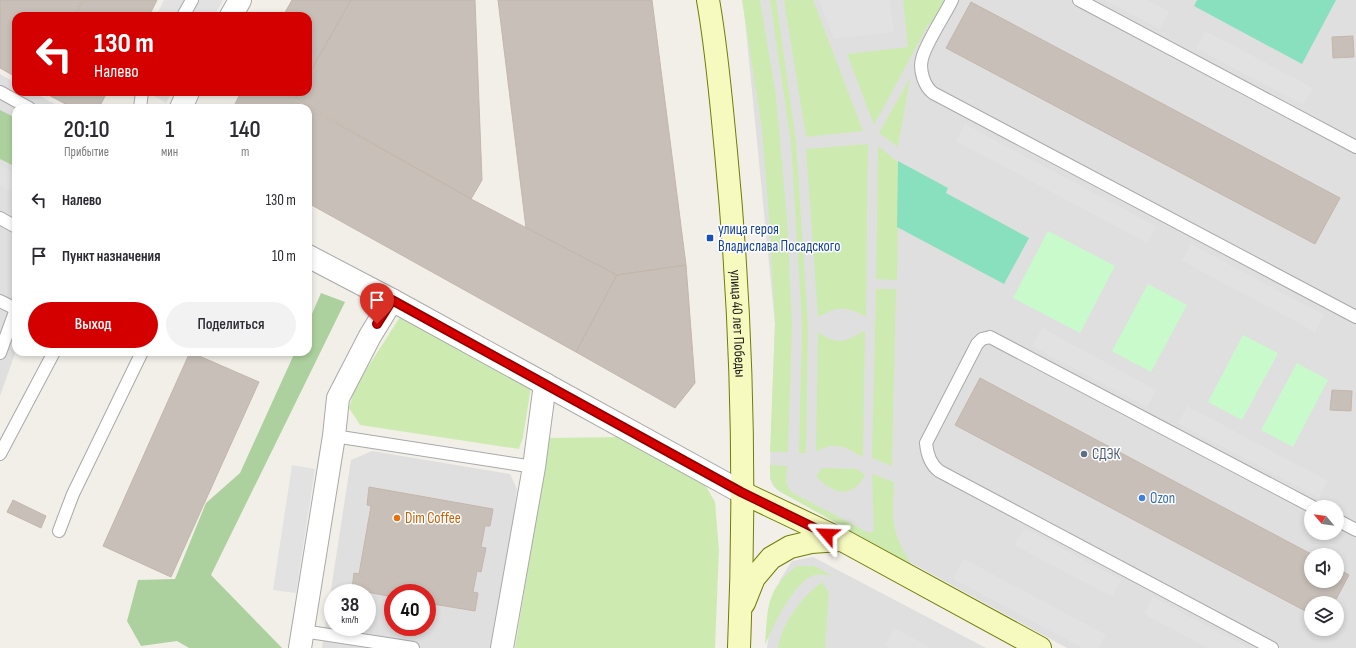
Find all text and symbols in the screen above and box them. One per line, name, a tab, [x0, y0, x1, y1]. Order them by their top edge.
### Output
text: 130 m	[94, 27, 154, 60]
icon: left	[28, 28, 80, 80]
text: Налево	[94, 61, 139, 82]
text: 20:10	[63, 115, 110, 144]
text: 1	[165, 115, 174, 144]
text: 140	[230, 115, 261, 144]
text: Прибытие	[64, 144, 109, 160]
text: мин	[161, 144, 178, 160]
text: m	[241, 144, 249, 160]
icon: left	[28, 189, 50, 211]
text: Налево	[62, 191, 102, 210]
text: 130 m	[266, 191, 296, 210]
place label: улица героя Владислава Посадского	[718, 220, 841, 256]
marker: улица героя Владислава Посадского	[705, 233, 715, 243]
icon: arrive	[28, 245, 50, 267]
text: Пункт назначения	[62, 247, 160, 266]
text: 10 m	[272, 247, 296, 266]
street label: улица 40 лет Победы	[726, 269, 750, 378]
pin	[360, 283, 394, 324]
icon: arrive	[366, 289, 388, 311]
button: Выход	[28, 302, 158, 348]
button: Поделиться	[166, 302, 296, 348]
place label: СДЭК	[1092, 445, 1121, 464]
marker: СДЭК	[1079, 449, 1089, 459]
place label: Ozon	[1150, 489, 1175, 508]
marker: Ozon	[1137, 493, 1147, 503]
north arrow	[1304, 500, 1344, 540]
map controls	[1304, 500, 1344, 636]
place label: Dim Coffee	[405, 509, 461, 528]
marker: Dim Coffee	[392, 513, 402, 523]
position arrow	[806, 513, 848, 555]
button: sound	[1304, 548, 1344, 588]
speed limit sign: 40	[384, 584, 436, 636]
text: 38	[341, 593, 359, 617]
button: layers	[1304, 596, 1344, 636]
text: km/h	[341, 614, 359, 626]

